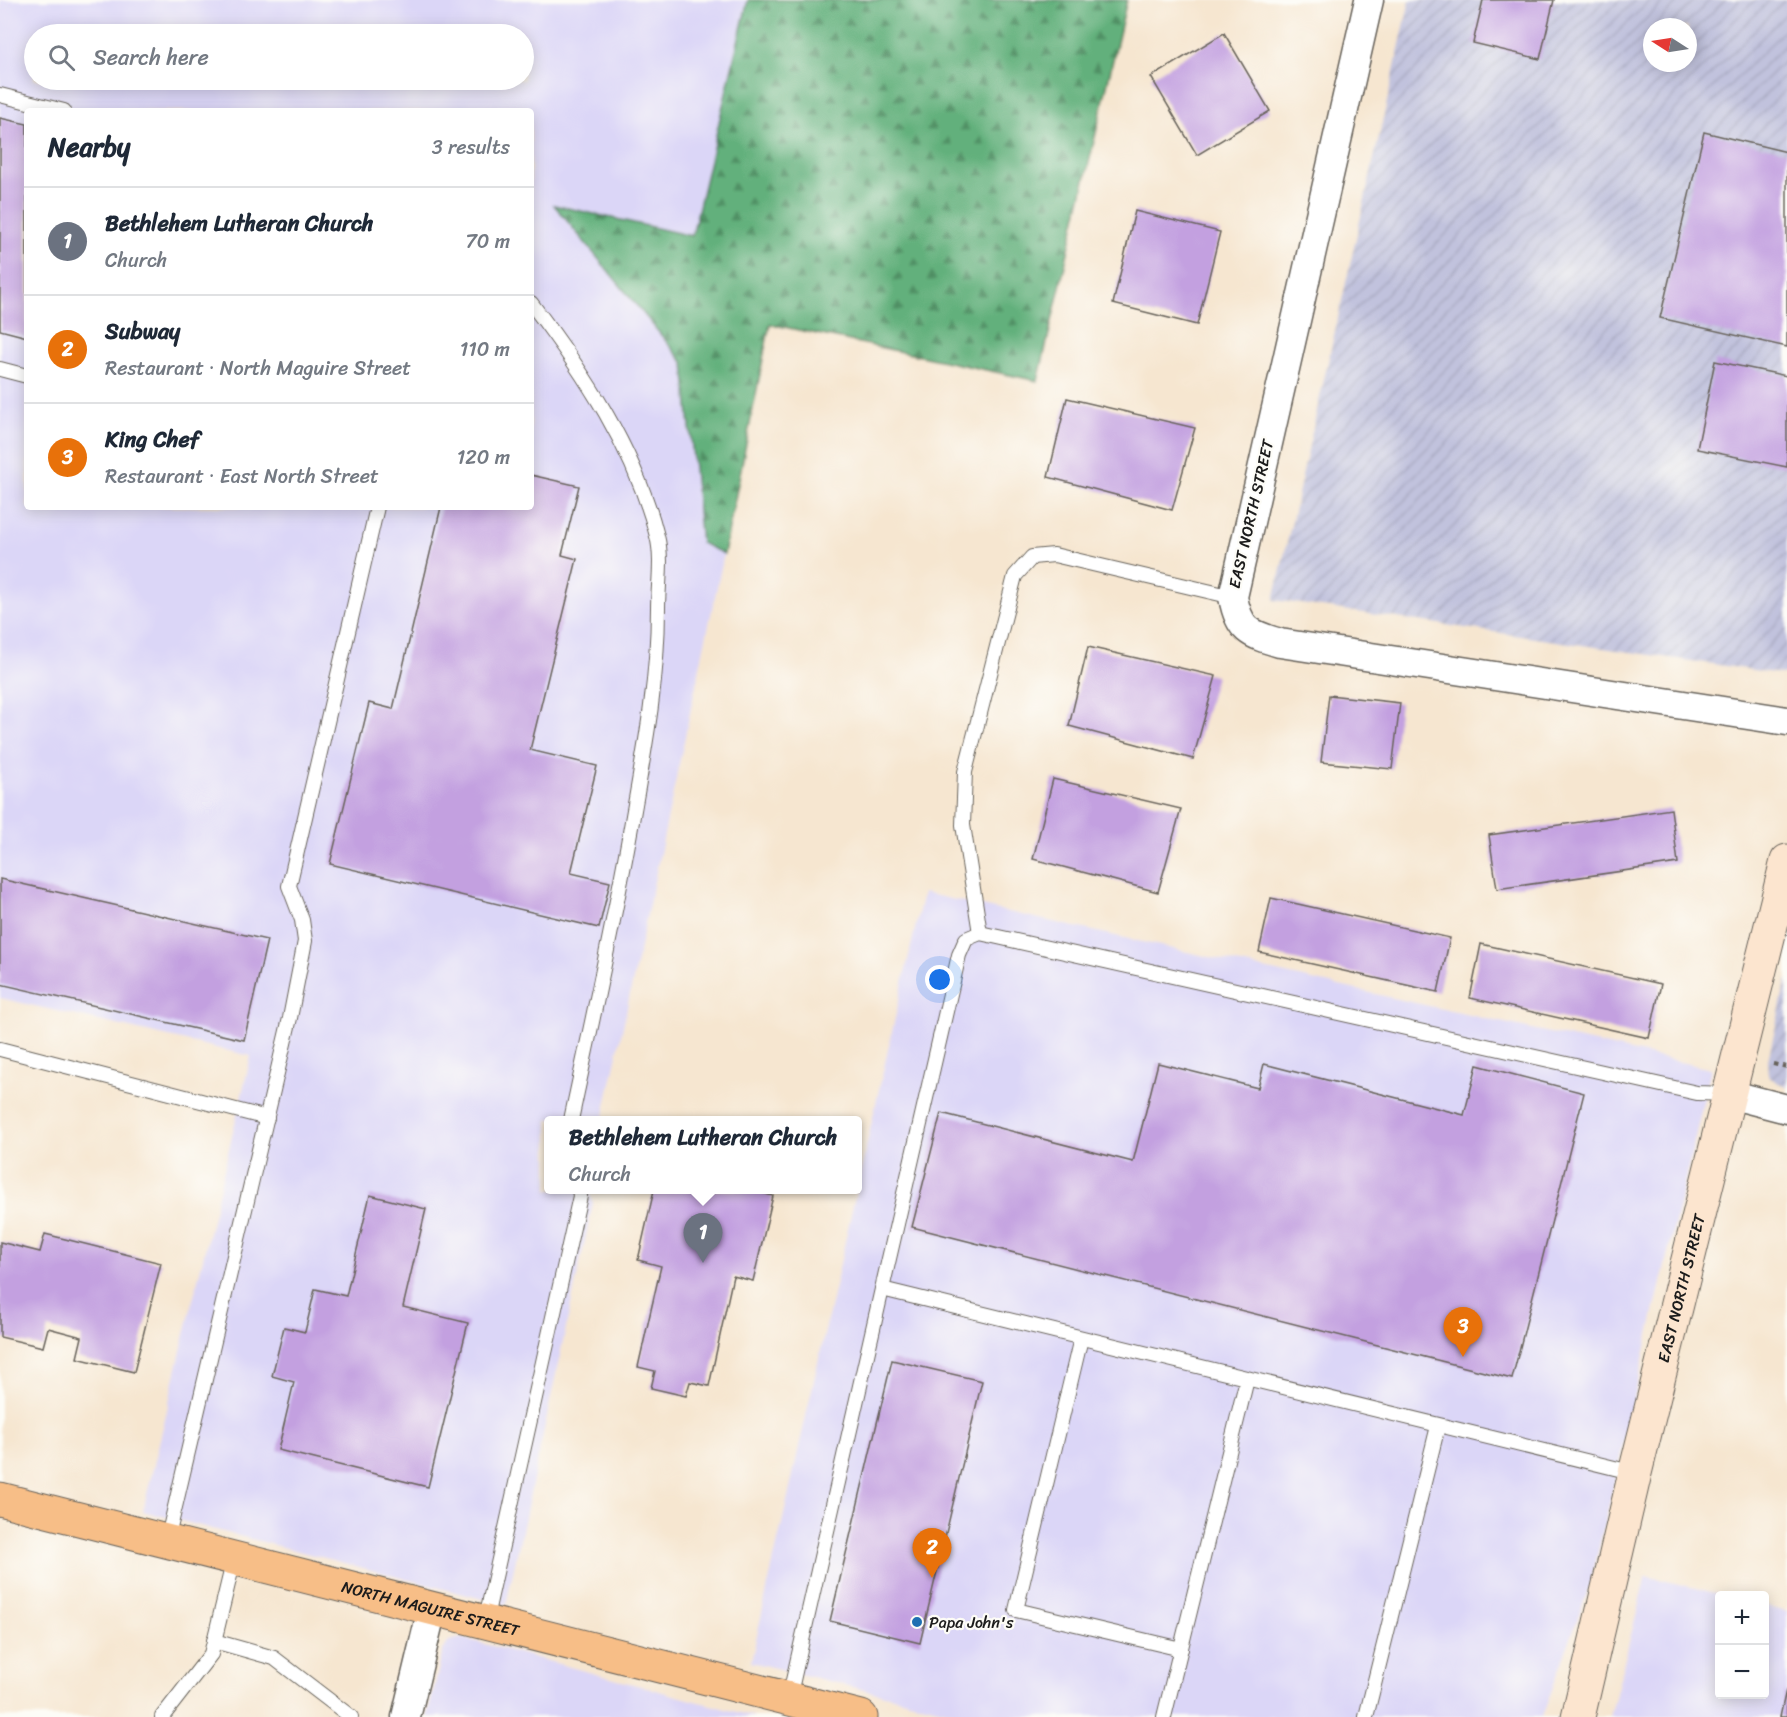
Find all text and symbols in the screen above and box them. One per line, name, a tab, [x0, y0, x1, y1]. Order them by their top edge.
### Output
north arrow	[1643, 18, 1697, 72]
search box	[24, 24, 534, 90]
text: Search here	[93, 38, 209, 77]
icon: search	[45, 41, 78, 74]
text: Nearby	[48, 124, 130, 170]
text: 3 results	[432, 130, 510, 165]
text: Bethlehem Lutheran Church	[105, 204, 374, 243]
text: 1	[63, 224, 72, 259]
text: 70 m	[465, 224, 510, 259]
text: Church	[105, 243, 167, 278]
text: Subway	[105, 312, 180, 351]
text: 2	[62, 332, 73, 367]
text: 110 m	[460, 332, 510, 367]
text: Restaurant · North Maguire Street	[105, 351, 411, 386]
text: King Chef	[105, 420, 199, 459]
street label: EAST NORTH STREET	[1220, 436, 1282, 591]
text: 3	[62, 440, 73, 475]
text: 120 m	[457, 440, 510, 475]
text: Restaurant · East North Street	[105, 459, 379, 494]
your location	[925, 965, 954, 994]
popup	[544, 1116, 862, 1194]
text: Bethlehem Lutheran Church	[569, 1118, 837, 1157]
text: Church	[569, 1157, 631, 1192]
street label: EAST NORTH STREET	[1648, 1210, 1714, 1366]
pin: 1	[684, 1214, 722, 1263]
pin: 3	[1444, 1308, 1482, 1357]
pin: 2	[912, 1528, 952, 1578]
street label: NORTH MAGUIRE STREET	[339, 1572, 524, 1645]
map controls	[1715, 1591, 1769, 1699]
button: +	[1715, 1591, 1769, 1645]
place label: Papa John's	[929, 1608, 1014, 1637]
marker: Papa John's	[910, 1615, 924, 1629]
button: −	[1715, 1645, 1769, 1699]

